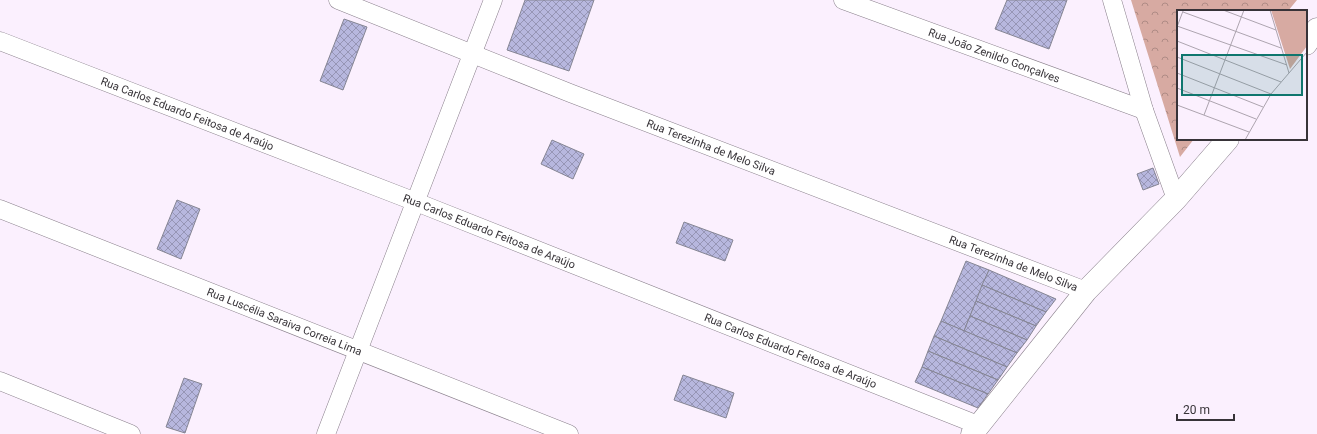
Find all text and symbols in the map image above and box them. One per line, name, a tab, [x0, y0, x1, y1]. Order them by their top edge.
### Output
inset map	[1177, 10, 1307, 140]
street label: Rua João Zenildo Gonçalves	[927, 26, 1062, 86]
street label: Rua Carlos Eduardo Feitosa de Araújo	[99, 75, 276, 153]
street label: Rua Terezinha de Melo Silva	[645, 117, 777, 178]
street label: Rua Carlos Eduardo Feitosa de Araújo	[401, 192, 577, 272]
street label: Rua Terezinha de Melo Silva	[947, 233, 1080, 294]
street label: Rua Luscélia Saraiva Correia Lima	[205, 285, 364, 359]
street label: Rua Carlos Eduardo Feitosa de Araújo	[702, 311, 878, 391]
scale bar	[1177, 396, 1234, 422]
text: 20 m	[1183, 403, 1210, 417]

